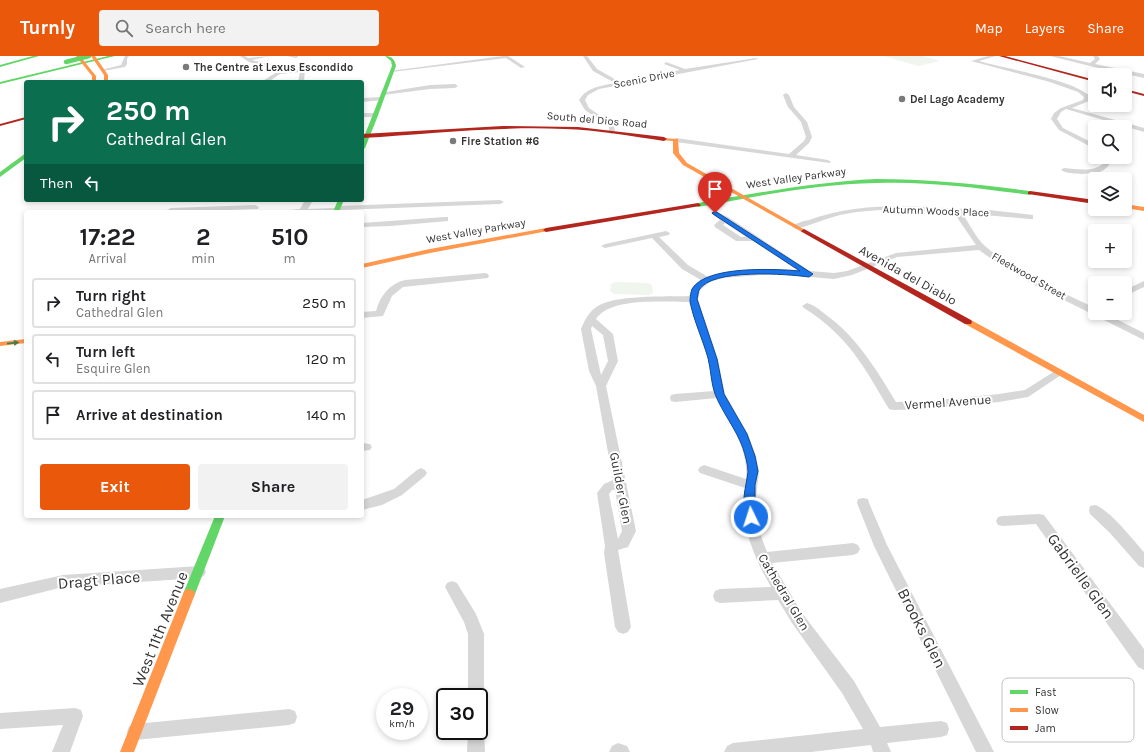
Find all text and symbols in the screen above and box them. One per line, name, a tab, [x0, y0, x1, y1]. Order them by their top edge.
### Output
search box	[99, 10, 379, 46]
text: Turnly	[20, 17, 75, 39]
icon: search	[113, 17, 135, 39]
text: Search here	[145, 19, 226, 37]
text: Map	[975, 20, 1003, 37]
text: Layers	[1025, 20, 1065, 37]
text: Share	[1087, 20, 1124, 37]
place label: The Centre at Lexus Escondido	[194, 61, 353, 74]
marker: The Centre at Lexus Escondido	[181, 62, 191, 72]
street label: Scenic Drive	[612, 67, 676, 91]
map controls	[1088, 68, 1132, 320]
button: sound	[1088, 68, 1132, 112]
place label: Del Lago Academy	[910, 93, 1005, 106]
text: 250 m	[106, 94, 191, 127]
marker: Del Lago Academy	[897, 94, 907, 104]
icon: right	[40, 96, 92, 148]
street label: South del Dios Road	[546, 109, 648, 131]
button: search	[1088, 120, 1132, 164]
text: Cathedral Glen	[106, 128, 227, 150]
place label: Fire Station #6	[461, 135, 540, 148]
marker: Fire Station #6	[448, 136, 458, 146]
street label: West Valley Parkway	[745, 165, 847, 191]
icon: left	[81, 172, 103, 194]
pin	[698, 172, 732, 213]
button: layers	[1088, 172, 1132, 216]
text: Then	[40, 174, 73, 192]
icon: arrive	[704, 178, 726, 200]
street label: Autumn Woods Place	[883, 203, 990, 219]
street label: West Valley Parkway	[425, 216, 527, 246]
text: 17:22	[80, 223, 136, 251]
text: 2	[196, 223, 210, 251]
text: 510	[271, 223, 308, 251]
button: +	[1088, 224, 1132, 268]
street label: Avenida del Diablo	[857, 242, 959, 308]
street label: Fleetwood Street	[990, 249, 1068, 303]
text: Arrival	[89, 251, 127, 266]
text: min	[191, 251, 215, 266]
text: m	[283, 251, 296, 266]
button: −	[1088, 276, 1132, 320]
text: Turn right	[76, 287, 146, 305]
icon: right	[42, 292, 64, 314]
text: 250 m	[302, 294, 346, 312]
text: Cathedral Glen	[76, 305, 163, 320]
one-way arrow	[7, 340, 19, 346]
text: Turn left	[76, 343, 135, 361]
icon: left	[42, 348, 64, 370]
text: 120 m	[306, 350, 346, 368]
text: Esquire Glen	[76, 361, 150, 376]
street label: Vermel Avenue	[904, 391, 992, 413]
icon: arrive	[42, 404, 64, 426]
text: Arrive at destination	[76, 406, 223, 424]
text: 140 m	[306, 406, 346, 424]
street label: Guilder Glen	[607, 451, 635, 525]
button: Exit	[40, 464, 190, 510]
button: Share	[198, 464, 348, 510]
position arrow	[730, 496, 772, 538]
street label: Gabrielle Glen	[1044, 530, 1118, 622]
street label: Cathedral Glen	[755, 551, 813, 633]
street label: Dragt Place	[57, 567, 141, 593]
street label: West 11th Avenue	[128, 568, 192, 690]
street label: Brooks Glen	[894, 585, 950, 671]
legend	[1002, 678, 1134, 742]
text: Fast	[1035, 686, 1056, 699]
speed limit sign: 30	[436, 688, 488, 740]
text: 29	[390, 697, 414, 720]
text: Slow	[1035, 704, 1059, 717]
text: km/h	[389, 718, 415, 730]
text: Jam	[1035, 722, 1056, 735]

